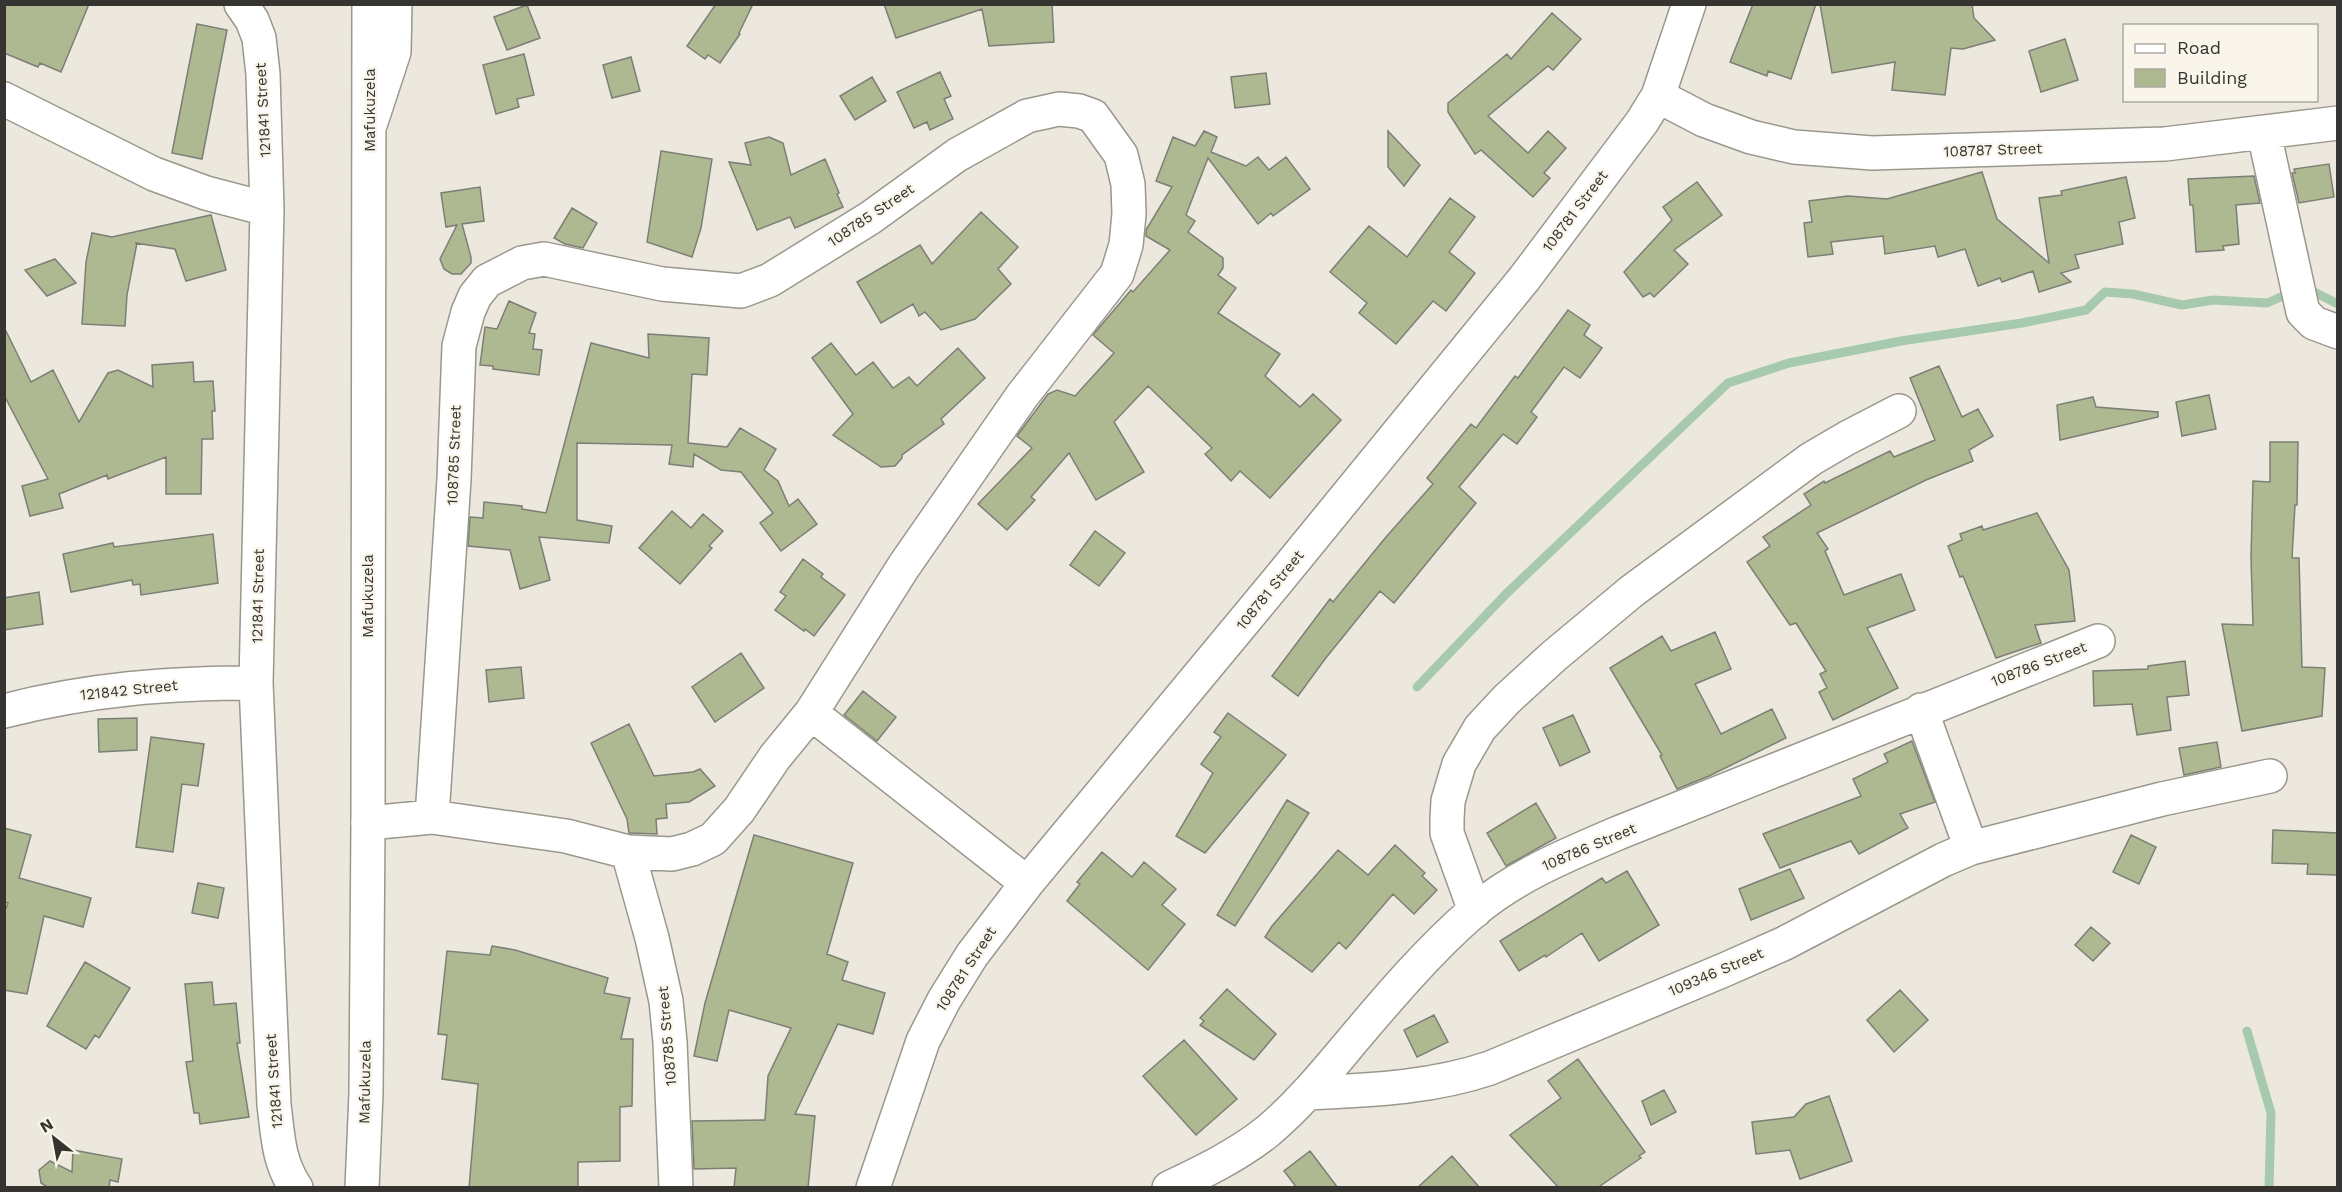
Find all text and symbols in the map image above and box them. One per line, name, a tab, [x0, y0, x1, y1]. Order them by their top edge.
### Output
legend	[2123, 24, 2318, 102]
text: Road	[2177, 37, 2221, 58]
street label: 121841 Street	[251, 62, 274, 158]
text: Building	[2177, 67, 2247, 88]
street label: Mafukuzela	[361, 68, 379, 152]
street label: 108787 Street	[1943, 139, 2043, 161]
street label: 108781 Street	[1539, 166, 1612, 255]
street label: 108785 Street	[824, 179, 918, 250]
street label: 108785 Street	[443, 404, 465, 505]
street label: 108781 Street	[1232, 546, 1308, 633]
street label: 121841 Street	[248, 548, 268, 644]
street label: Mafukuzela	[359, 554, 377, 638]
street label: 108786 Street	[1989, 637, 2090, 690]
street label: 121842 Street	[79, 676, 179, 704]
street label: 108786 Street	[1539, 819, 1639, 875]
street label: 108781 Street	[932, 923, 1000, 1015]
street label: 109346 Street	[1666, 944, 1767, 1000]
street label: 108785 Street	[654, 985, 680, 1087]
street label: 121841 Street	[262, 1032, 286, 1129]
street label: Mafukuzela	[355, 1040, 375, 1124]
north arrow	[24, 1108, 84, 1168]
text: N	[37, 1114, 57, 1137]

